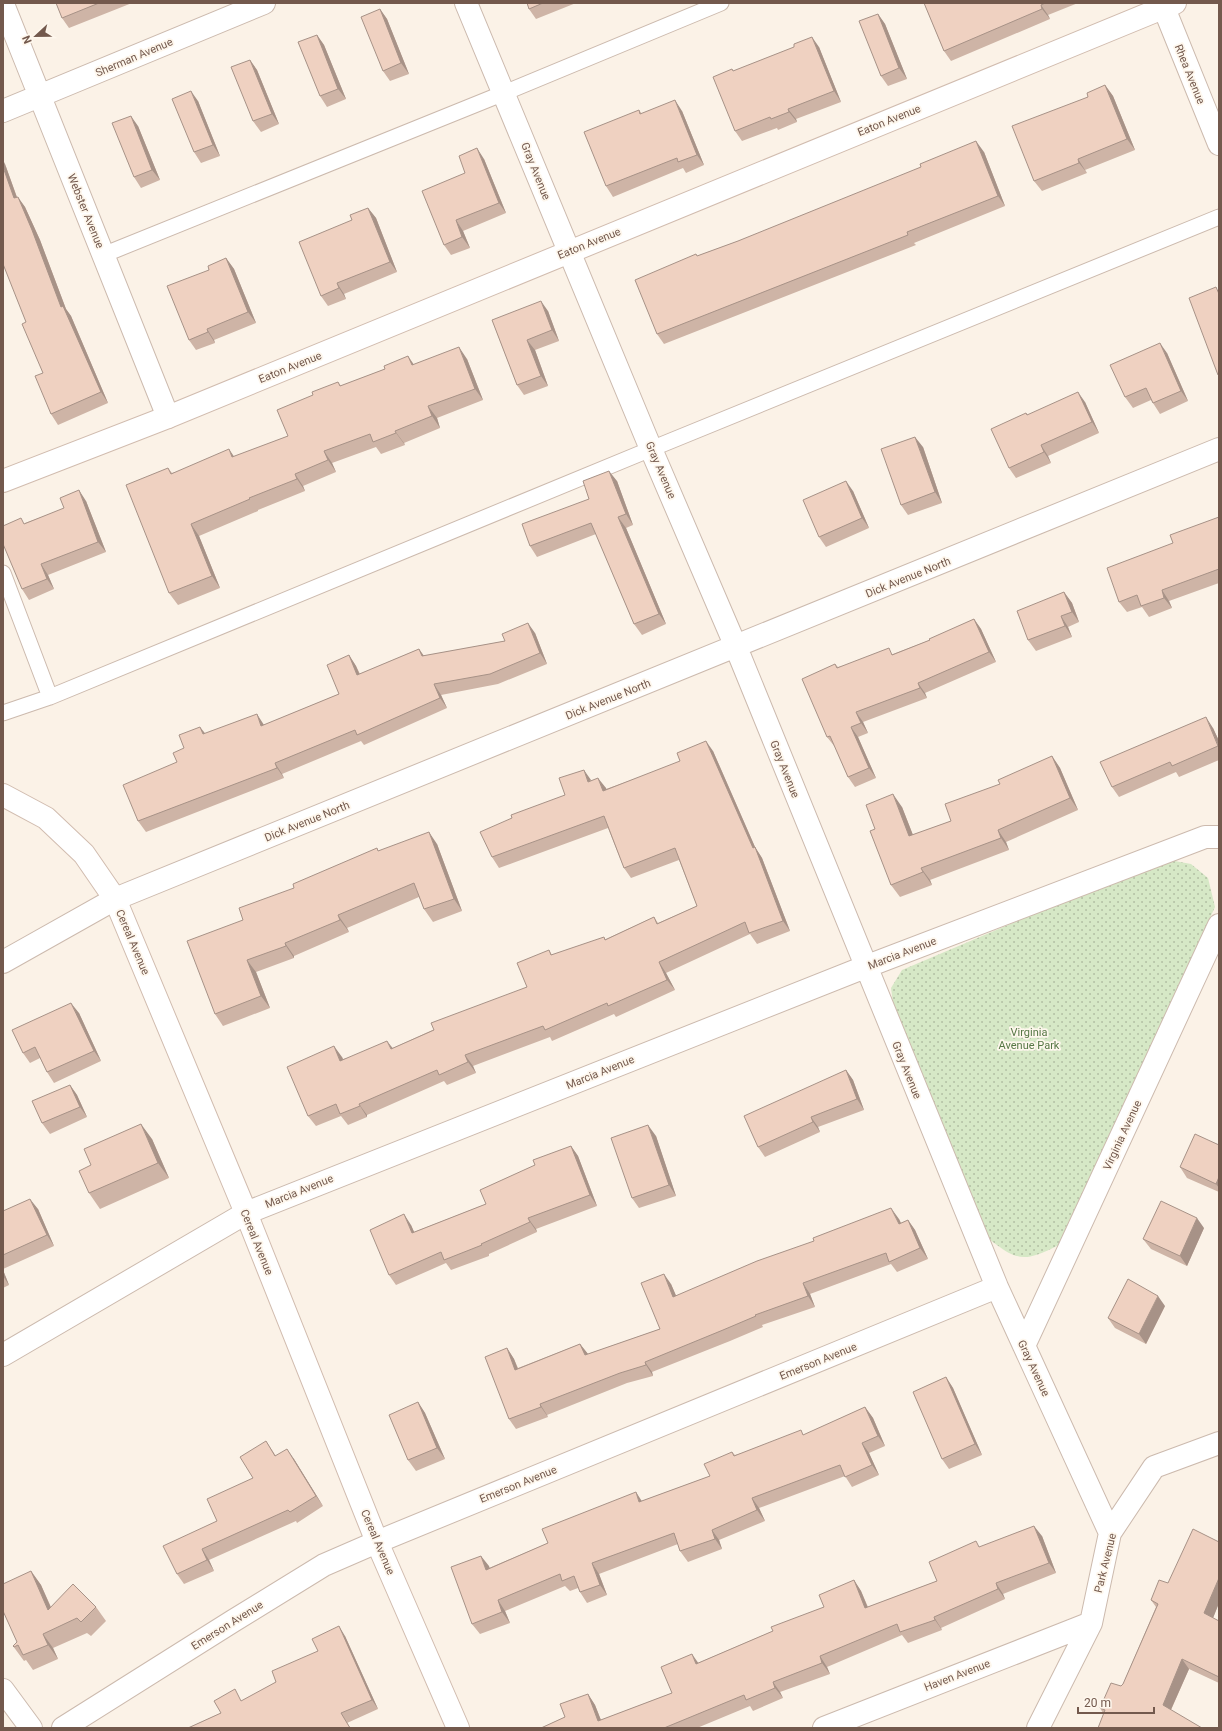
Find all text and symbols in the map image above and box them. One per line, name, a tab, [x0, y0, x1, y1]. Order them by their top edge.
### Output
north arrow	[16, 16, 56, 56]
text: N	[20, 33, 35, 46]
street label: Sherman Avenue	[94, 35, 175, 80]
street label: Rhea Avenue	[1172, 42, 1207, 106]
street label: Eaton Avenue	[856, 102, 923, 139]
street label: Gray Avenue	[518, 141, 553, 202]
street label: Webster Avenue	[65, 172, 106, 250]
street label: Eaton Avenue	[556, 225, 623, 262]
street label: Eaton Avenue	[257, 349, 324, 386]
street label: Gray Avenue	[643, 440, 678, 501]
street label: Dick Avenue North	[864, 554, 953, 600]
street label: Dick Avenue North	[564, 676, 653, 722]
street label: Gray Avenue	[767, 739, 802, 800]
street label: Dick Avenue North	[263, 798, 352, 844]
street label: Cereal Avenue	[113, 908, 152, 977]
street label: Marcia Avenue	[866, 934, 938, 972]
park label: Virginia Avenue Park	[999, 1026, 1060, 1052]
street label: Gray Avenue	[889, 1040, 924, 1101]
street label: Marcia Avenue	[564, 1053, 636, 1092]
street label: Virginia Avenue	[1101, 1098, 1144, 1172]
street label: Marcia Avenue	[263, 1172, 335, 1211]
street label: Cereal Avenue	[237, 1207, 276, 1277]
street label: Gray Avenue	[1015, 1338, 1052, 1399]
street label: Emerson Avenue	[778, 1340, 859, 1383]
street label: Emerson Avenue	[478, 1463, 559, 1506]
street label: Cereal Avenue	[358, 1508, 397, 1577]
street label: Park Avenue	[1092, 1532, 1119, 1594]
street label: Emerson Avenue	[189, 1598, 266, 1653]
street label: Haven Avenue	[922, 1657, 992, 1694]
scale bar	[1078, 1689, 1154, 1715]
text: 20 m	[1084, 1696, 1111, 1710]

